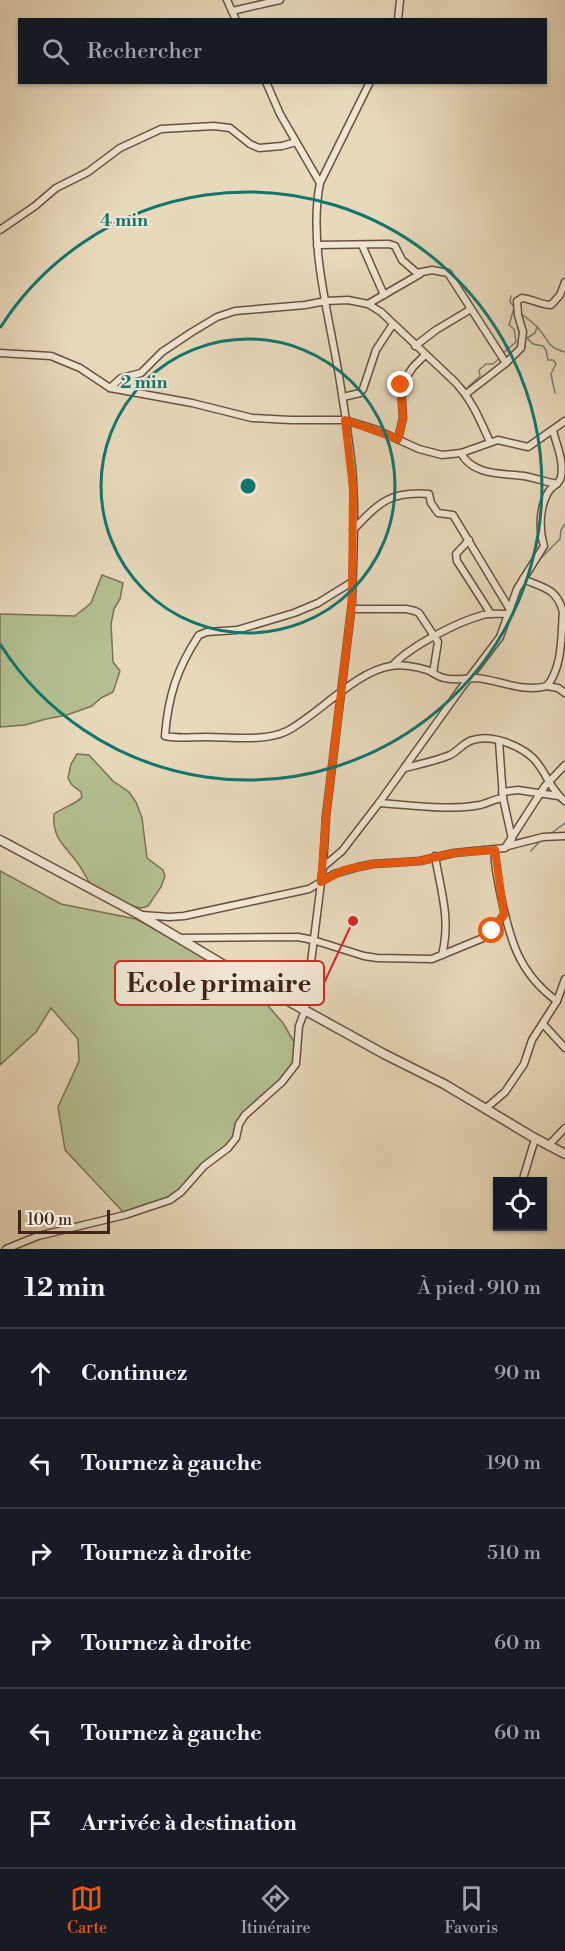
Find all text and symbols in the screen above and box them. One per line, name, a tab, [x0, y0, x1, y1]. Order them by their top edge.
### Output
search box	[18, 18, 547, 84]
icon: search	[39, 35, 72, 68]
text: Rechercher	[87, 38, 202, 65]
text: 4 min	[100, 209, 148, 232]
text: 2 min	[120, 371, 168, 394]
route end	[387, 371, 413, 397]
centre of rings	[238, 476, 258, 496]
route start	[478, 917, 504, 943]
callout: Ecole primaire	[115, 961, 324, 1005]
text: Ecole primaire	[127, 968, 311, 1000]
map controls	[493, 1177, 547, 1231]
button: locate	[493, 1177, 547, 1231]
scale bar	[18, 1207, 110, 1234]
text: 100 m	[27, 1210, 72, 1230]
text: 12 min	[24, 1272, 105, 1304]
text: À pied · 910 m	[418, 1276, 541, 1301]
icon: ahead	[24, 1357, 57, 1390]
text: Continuez	[81, 1360, 187, 1387]
text: 90 m	[494, 1361, 541, 1386]
icon: left	[24, 1447, 57, 1480]
text: Tournez à gauche	[81, 1450, 262, 1477]
text: 190 m	[486, 1451, 541, 1476]
icon: right	[24, 1537, 57, 1570]
text: Tournez à droite	[81, 1540, 252, 1567]
text: 510 m	[487, 1541, 541, 1566]
icon: right	[24, 1627, 57, 1660]
text: Tournez à droite	[81, 1630, 252, 1657]
text: 60 m	[494, 1631, 541, 1656]
icon: left	[24, 1717, 57, 1750]
text: Tournez à gauche	[81, 1720, 262, 1747]
text: 60 m	[494, 1721, 541, 1746]
icon: arrive	[24, 1807, 57, 1840]
text: Arrivée à destination	[81, 1810, 297, 1837]
tab: Carte	[67, 1882, 107, 1938]
tab: Itinéraire	[241, 1882, 311, 1938]
tab: Favoris	[444, 1882, 498, 1938]

